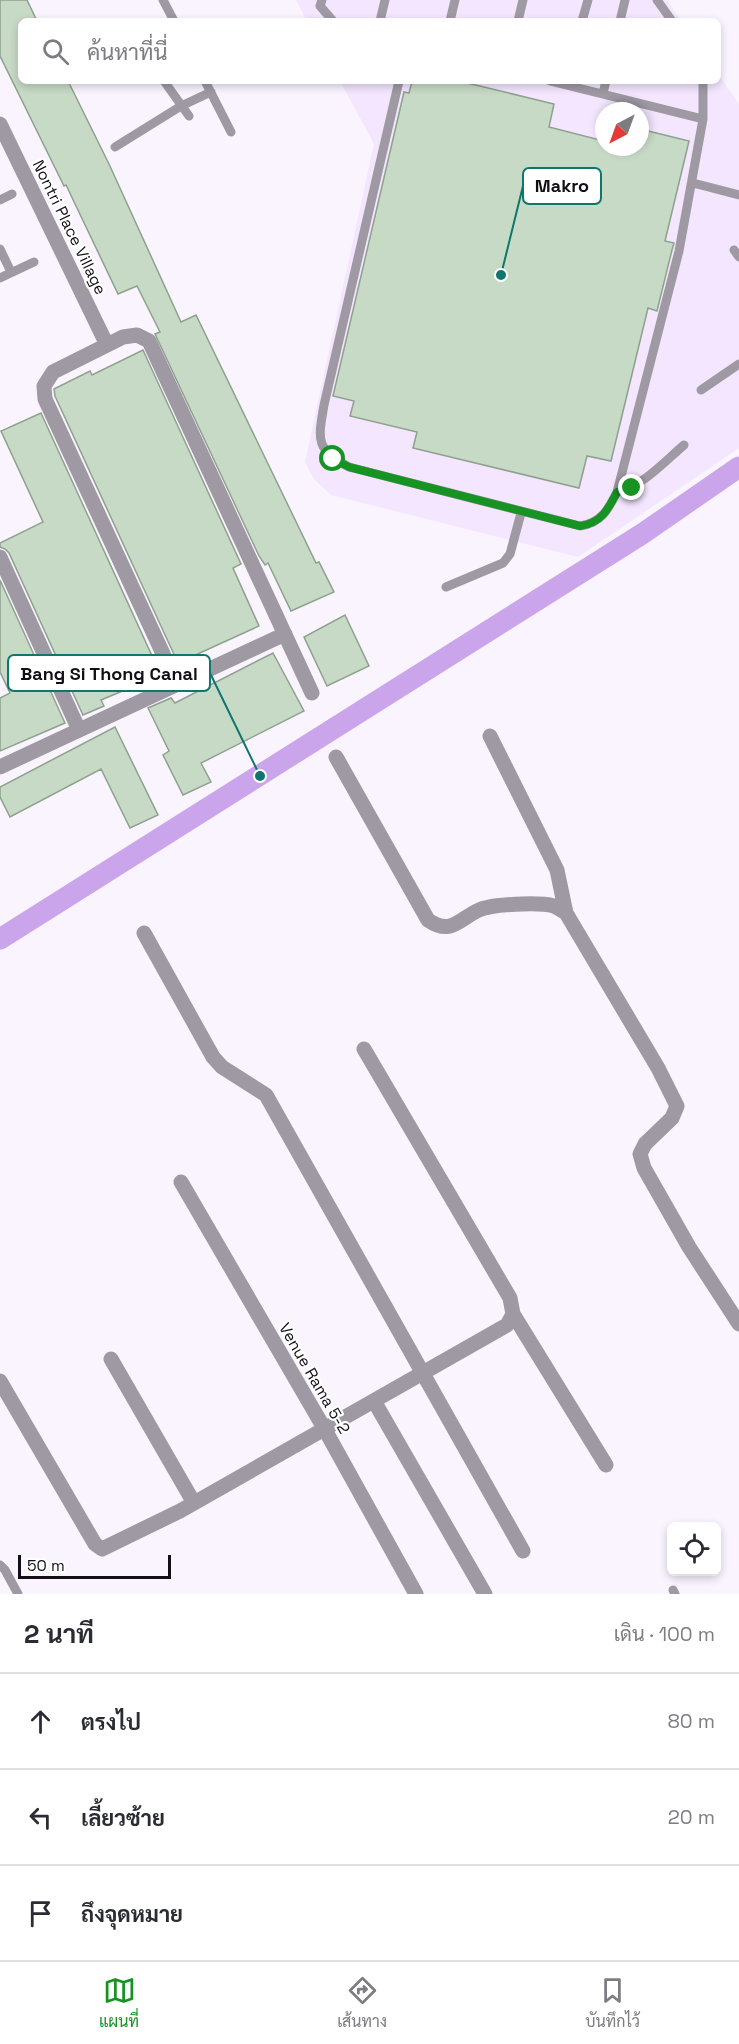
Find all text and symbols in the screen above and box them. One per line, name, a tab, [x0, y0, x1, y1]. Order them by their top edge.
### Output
search box	[18, 18, 721, 84]
icon: search	[39, 35, 72, 68]
text: ค้นหาที่นี่	[87, 38, 167, 66]
north arrow	[595, 102, 649, 156]
street label: Nontri Place Village	[28, 156, 111, 298]
callout: Makro	[523, 168, 601, 204]
text: Makro	[535, 174, 589, 197]
route start	[319, 445, 345, 471]
route end	[618, 474, 644, 500]
callout: Bang Si Thong Canal	[8, 655, 210, 691]
text: Bang Si Thong Canal	[20, 662, 198, 685]
street label: Venue Rama 5-2	[274, 1319, 355, 1438]
map controls	[667, 1522, 721, 1576]
button: locate	[667, 1522, 721, 1576]
scale bar	[18, 1552, 171, 1580]
text: 50 m	[27, 1555, 65, 1576]
text: 2 นาที	[24, 1617, 94, 1651]
text: เดิน · 100 m	[614, 1621, 715, 1647]
icon: ahead	[24, 1705, 57, 1738]
text: ตรงไป	[81, 1708, 141, 1736]
text: 80 m	[667, 1708, 715, 1734]
icon: left	[24, 1801, 57, 1834]
text: เลี้ยวซ้าย	[81, 1804, 165, 1832]
text: 20 m	[668, 1804, 715, 1830]
icon: arrive	[24, 1897, 57, 1930]
text: ถึงจุดหมาย	[81, 1900, 183, 1928]
tab: แผนที่	[99, 1974, 139, 2032]
tab: เส้นทาง	[337, 1974, 387, 2032]
tab: บันทึกไว้	[585, 1974, 640, 2032]

